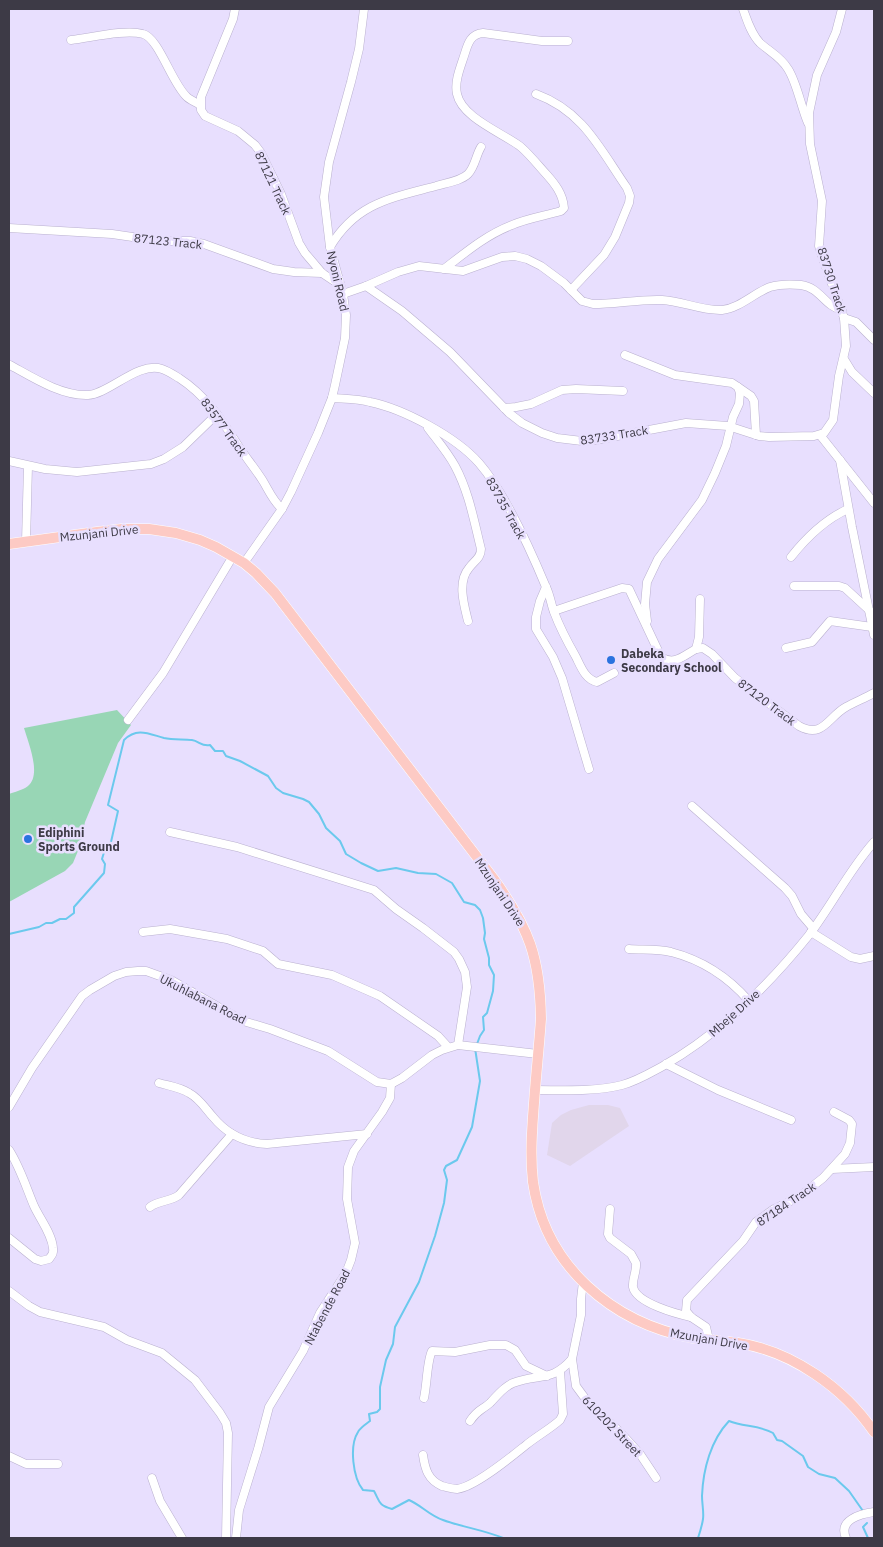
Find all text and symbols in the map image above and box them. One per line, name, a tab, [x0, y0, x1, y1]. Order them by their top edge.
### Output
street label: 87121 Track	[252, 149, 295, 218]
street label: 87123 Track	[133, 230, 203, 252]
street label: 83730 Track	[814, 245, 850, 315]
street label: Nyoni Road	[324, 249, 352, 313]
street label: 83577 Track	[198, 395, 251, 460]
street label: 83733 Track	[579, 422, 650, 448]
street label: 83735 Track	[483, 475, 529, 542]
street label: Mzunjani Drive	[59, 521, 139, 545]
place label: Dabeka Secondary School	[621, 646, 722, 675]
marker: Dabeka Secondary School	[605, 654, 617, 666]
street label: 87120 Track	[735, 675, 799, 729]
place label: Ediphini Sports Ground	[38, 825, 120, 854]
marker: Ediphini Sports Ground	[22, 833, 34, 845]
street label: Mzunjani Drive	[472, 855, 528, 929]
street label: Ukuhlabana Road	[157, 971, 249, 1027]
street label: Mbeje Drive	[705, 986, 763, 1040]
street label: 87184 Track	[754, 1178, 819, 1229]
street label: Ntabende Road	[301, 1267, 353, 1347]
street label: Mzunjani Drive	[669, 1325, 750, 1353]
street label: 610202 Street	[579, 1392, 645, 1460]

